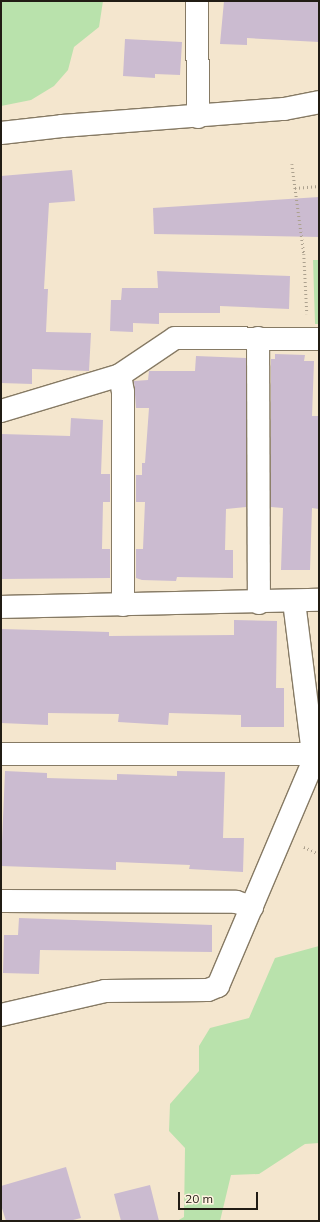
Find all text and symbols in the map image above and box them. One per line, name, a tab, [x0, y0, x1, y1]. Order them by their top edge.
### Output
scale bar	[180, 1184, 260, 1210]
text: 20 m	[185, 1191, 213, 1206]

